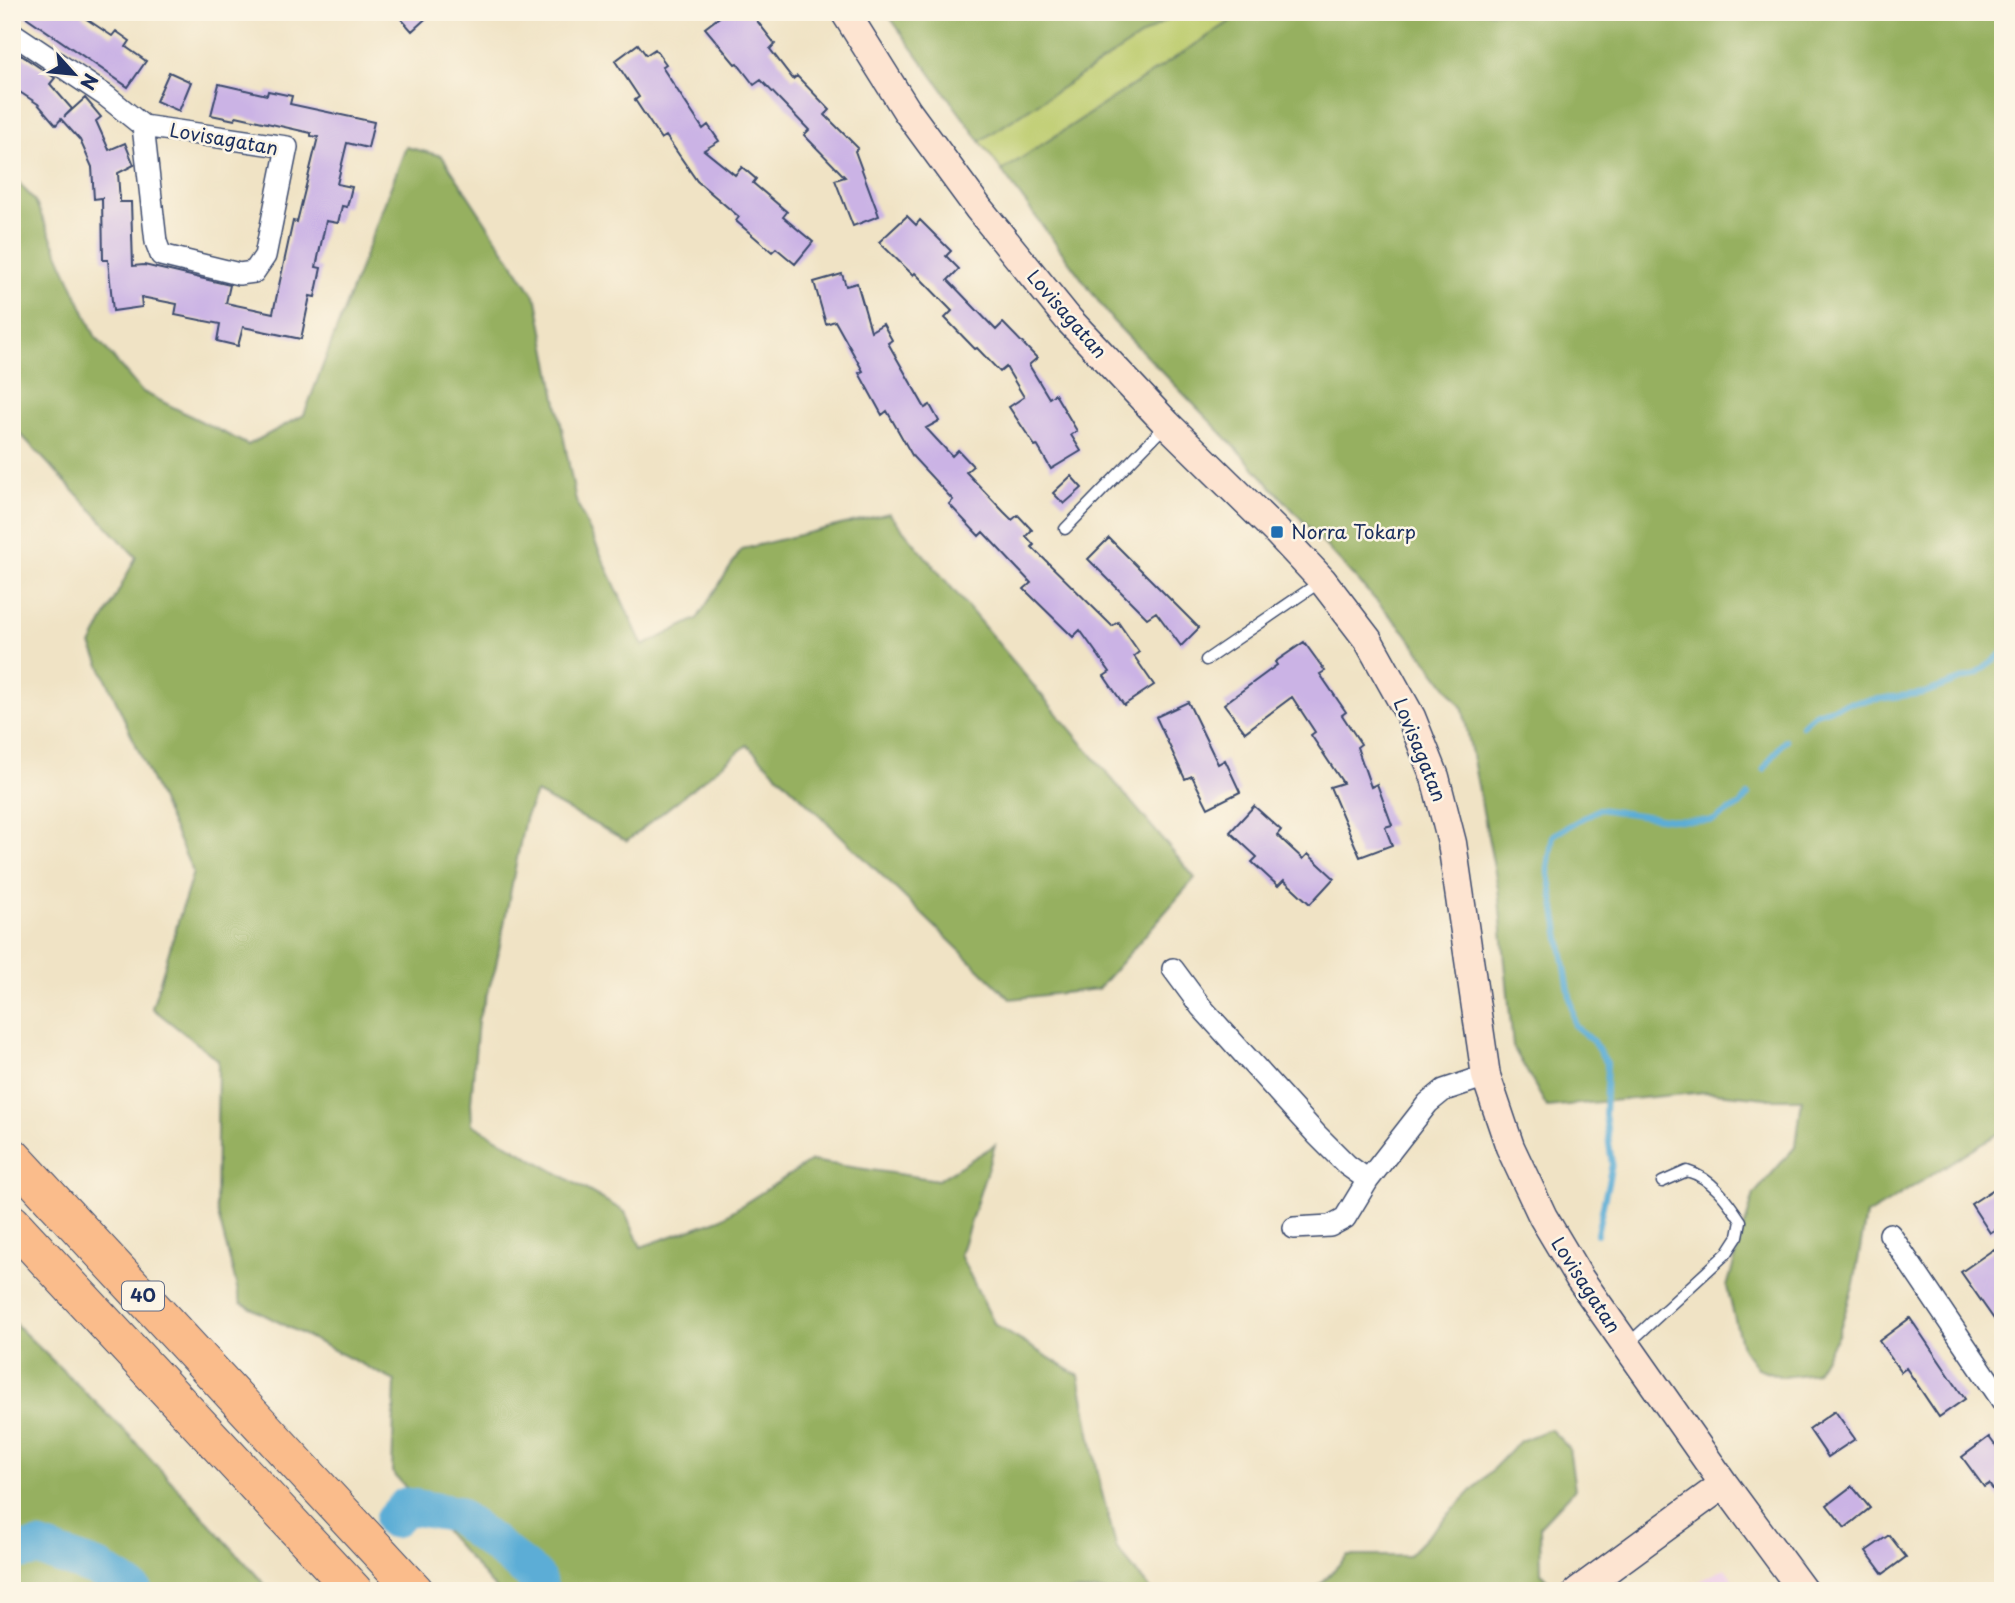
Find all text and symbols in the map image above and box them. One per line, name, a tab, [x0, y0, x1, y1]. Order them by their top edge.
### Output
north arrow	[38, 38, 108, 108]
text: N	[74, 69, 106, 95]
street label: Lovisagatan	[168, 115, 281, 161]
street label: Lovisagatan	[1021, 263, 1114, 364]
place label: Norra Tokarp	[1291, 517, 1416, 545]
marker: Norra Tokarp	[1269, 524, 1285, 540]
street label: Lovisagatan	[1387, 694, 1454, 806]
street label: Lovisagatan	[1545, 1231, 1628, 1338]
road number: 40	[122, 1282, 164, 1310]

